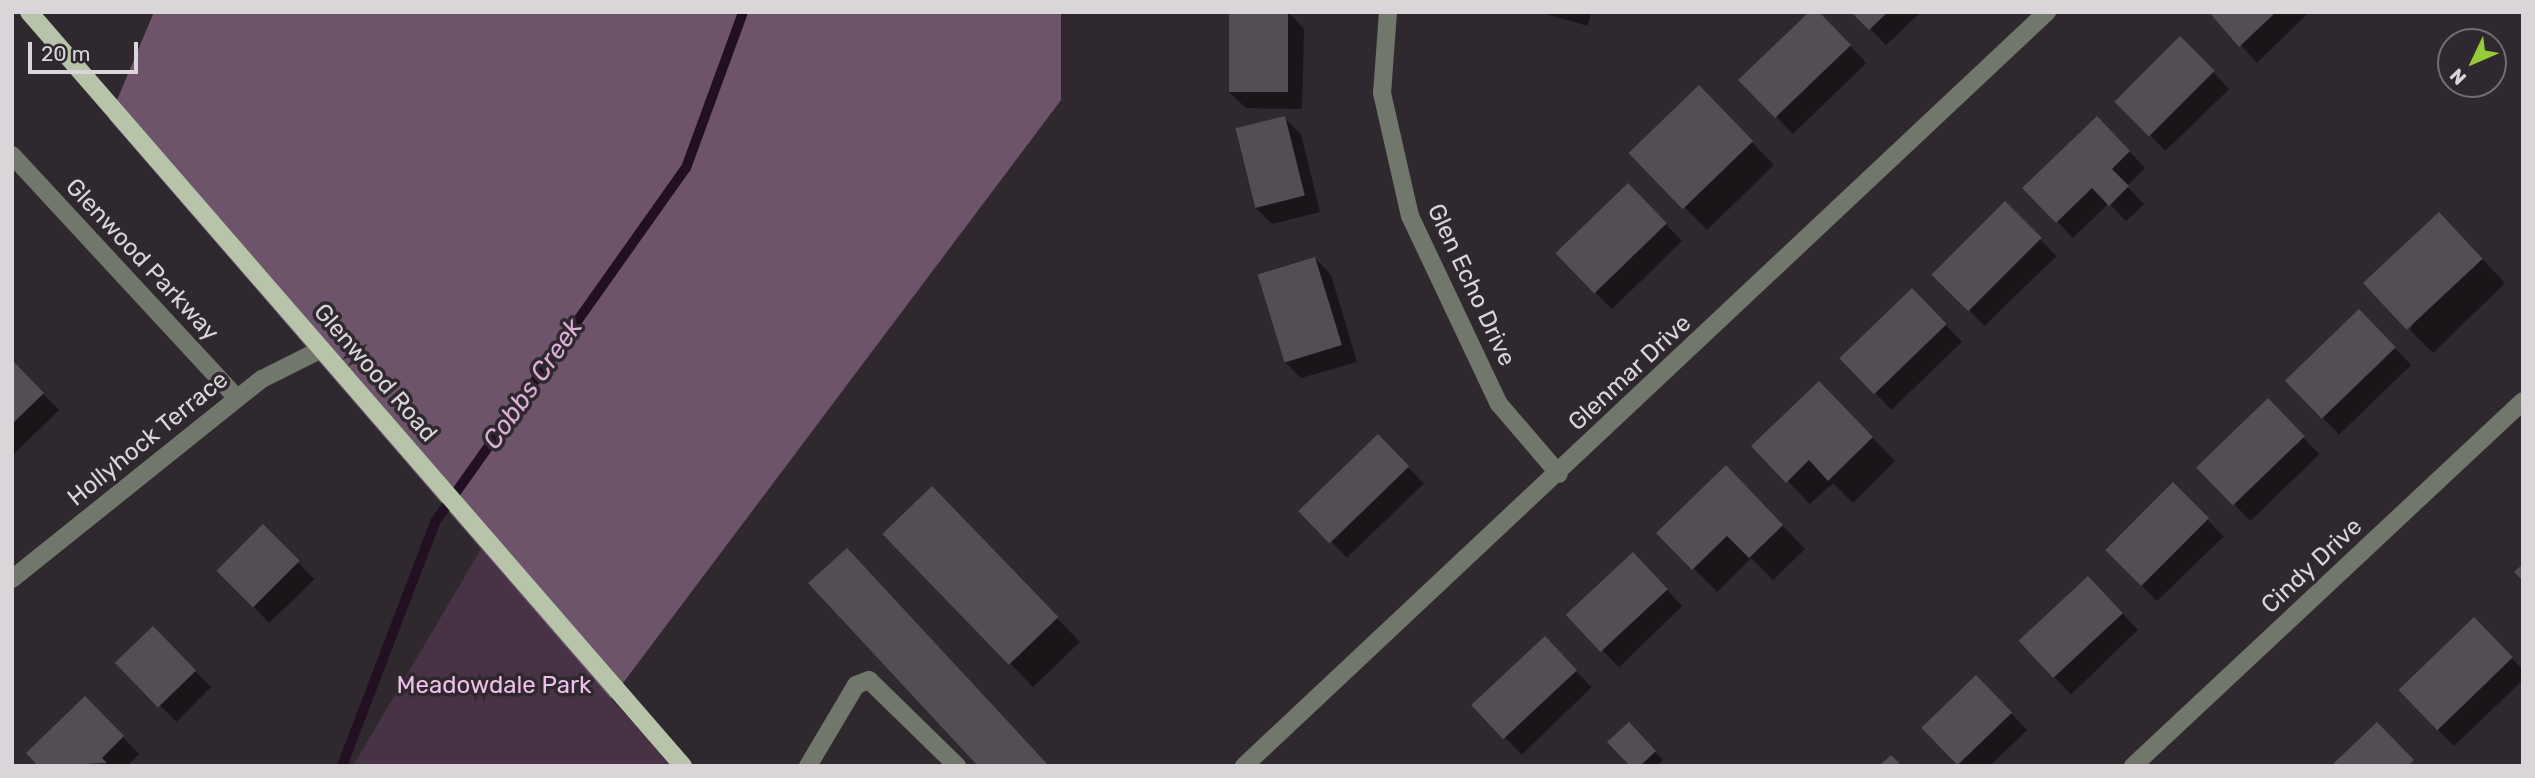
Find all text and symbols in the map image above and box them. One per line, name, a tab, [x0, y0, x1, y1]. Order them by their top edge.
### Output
scale bar	[32, 28, 142, 72]
north arrow	[2437, 28, 2507, 98]
text: 20 m	[41, 41, 90, 66]
text: N	[2445, 64, 2471, 89]
street label: Glenwood Parkway	[59, 173, 225, 347]
street label: Glen Echo Drive	[1421, 199, 1521, 371]
street label: Glenwood Road	[307, 298, 443, 448]
street label: Glenmar Drive	[1563, 309, 1697, 437]
water label: Cobbs Creek	[477, 313, 589, 455]
street label: Hollyhock Terrace	[62, 365, 234, 513]
street label: Cindy Drive	[2256, 512, 2368, 620]
park label: Meadowdale Park	[397, 672, 591, 700]

